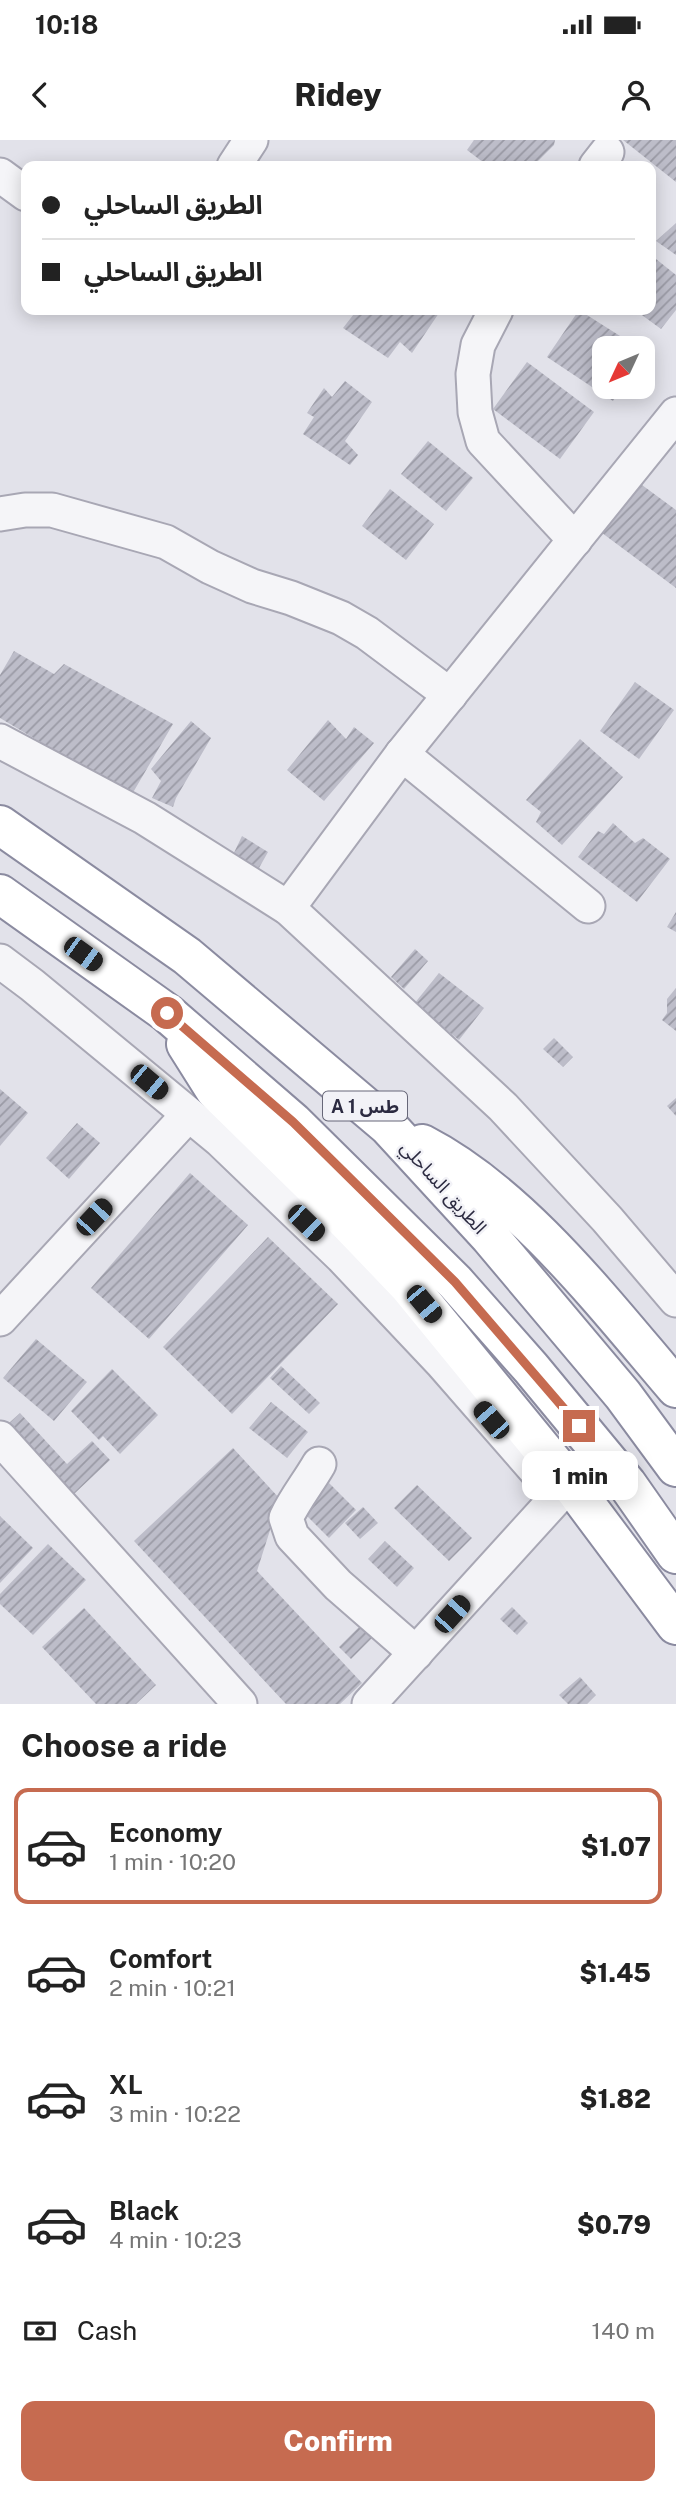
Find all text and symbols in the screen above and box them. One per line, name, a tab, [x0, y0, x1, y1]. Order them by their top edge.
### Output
text: 10:18	[35, 9, 98, 40]
icon: back	[21, 76, 59, 114]
text: Ridey	[294, 76, 382, 113]
icon: person	[617, 76, 655, 114]
text: الطريق الساحلي	[84, 189, 263, 220]
text: الطريق الساحلي	[84, 256, 263, 287]
north arrow	[592, 336, 654, 399]
map controls	[592, 336, 655, 399]
car	[60, 933, 107, 975]
route start	[151, 997, 183, 1029]
car	[127, 1060, 172, 1104]
road number: A 1 طس	[323, 1091, 407, 1121]
street label: الطريق الساحلي	[393, 1136, 492, 1241]
car	[72, 1194, 117, 1240]
car	[284, 1201, 329, 1245]
car	[403, 1281, 446, 1327]
car	[470, 1397, 513, 1443]
route end	[563, 1410, 595, 1442]
callout: 1 min	[521, 1450, 637, 1500]
text: 1 min	[552, 1462, 608, 1489]
car	[431, 1591, 474, 1637]
text: Choose a ride	[21, 1727, 227, 1764]
icon: car	[25, 1815, 88, 1878]
text: Economy	[109, 1817, 222, 1848]
text: $1.07	[581, 1831, 651, 1862]
text: 1 min · 10:20	[109, 1848, 236, 1875]
icon: car	[25, 1941, 88, 2004]
text: Comfort	[109, 1943, 212, 1974]
text: $1.45	[579, 1957, 651, 1988]
text: 2 min · 10:21	[109, 1974, 236, 2001]
icon: car	[25, 2067, 88, 2130]
text: XL	[109, 2069, 143, 2100]
text: $1.82	[579, 2083, 651, 2114]
text: 3 min · 10:22	[109, 2100, 241, 2127]
icon: car	[25, 2193, 88, 2256]
text: Black	[109, 2195, 179, 2226]
text: $0.79	[577, 2209, 651, 2240]
text: 4 min · 10:23	[109, 2226, 242, 2253]
icon: cash	[21, 2312, 59, 2350]
text: Cash	[77, 2315, 137, 2346]
text: 140 m	[592, 2317, 655, 2344]
button: Confirm	[21, 2401, 655, 2481]

